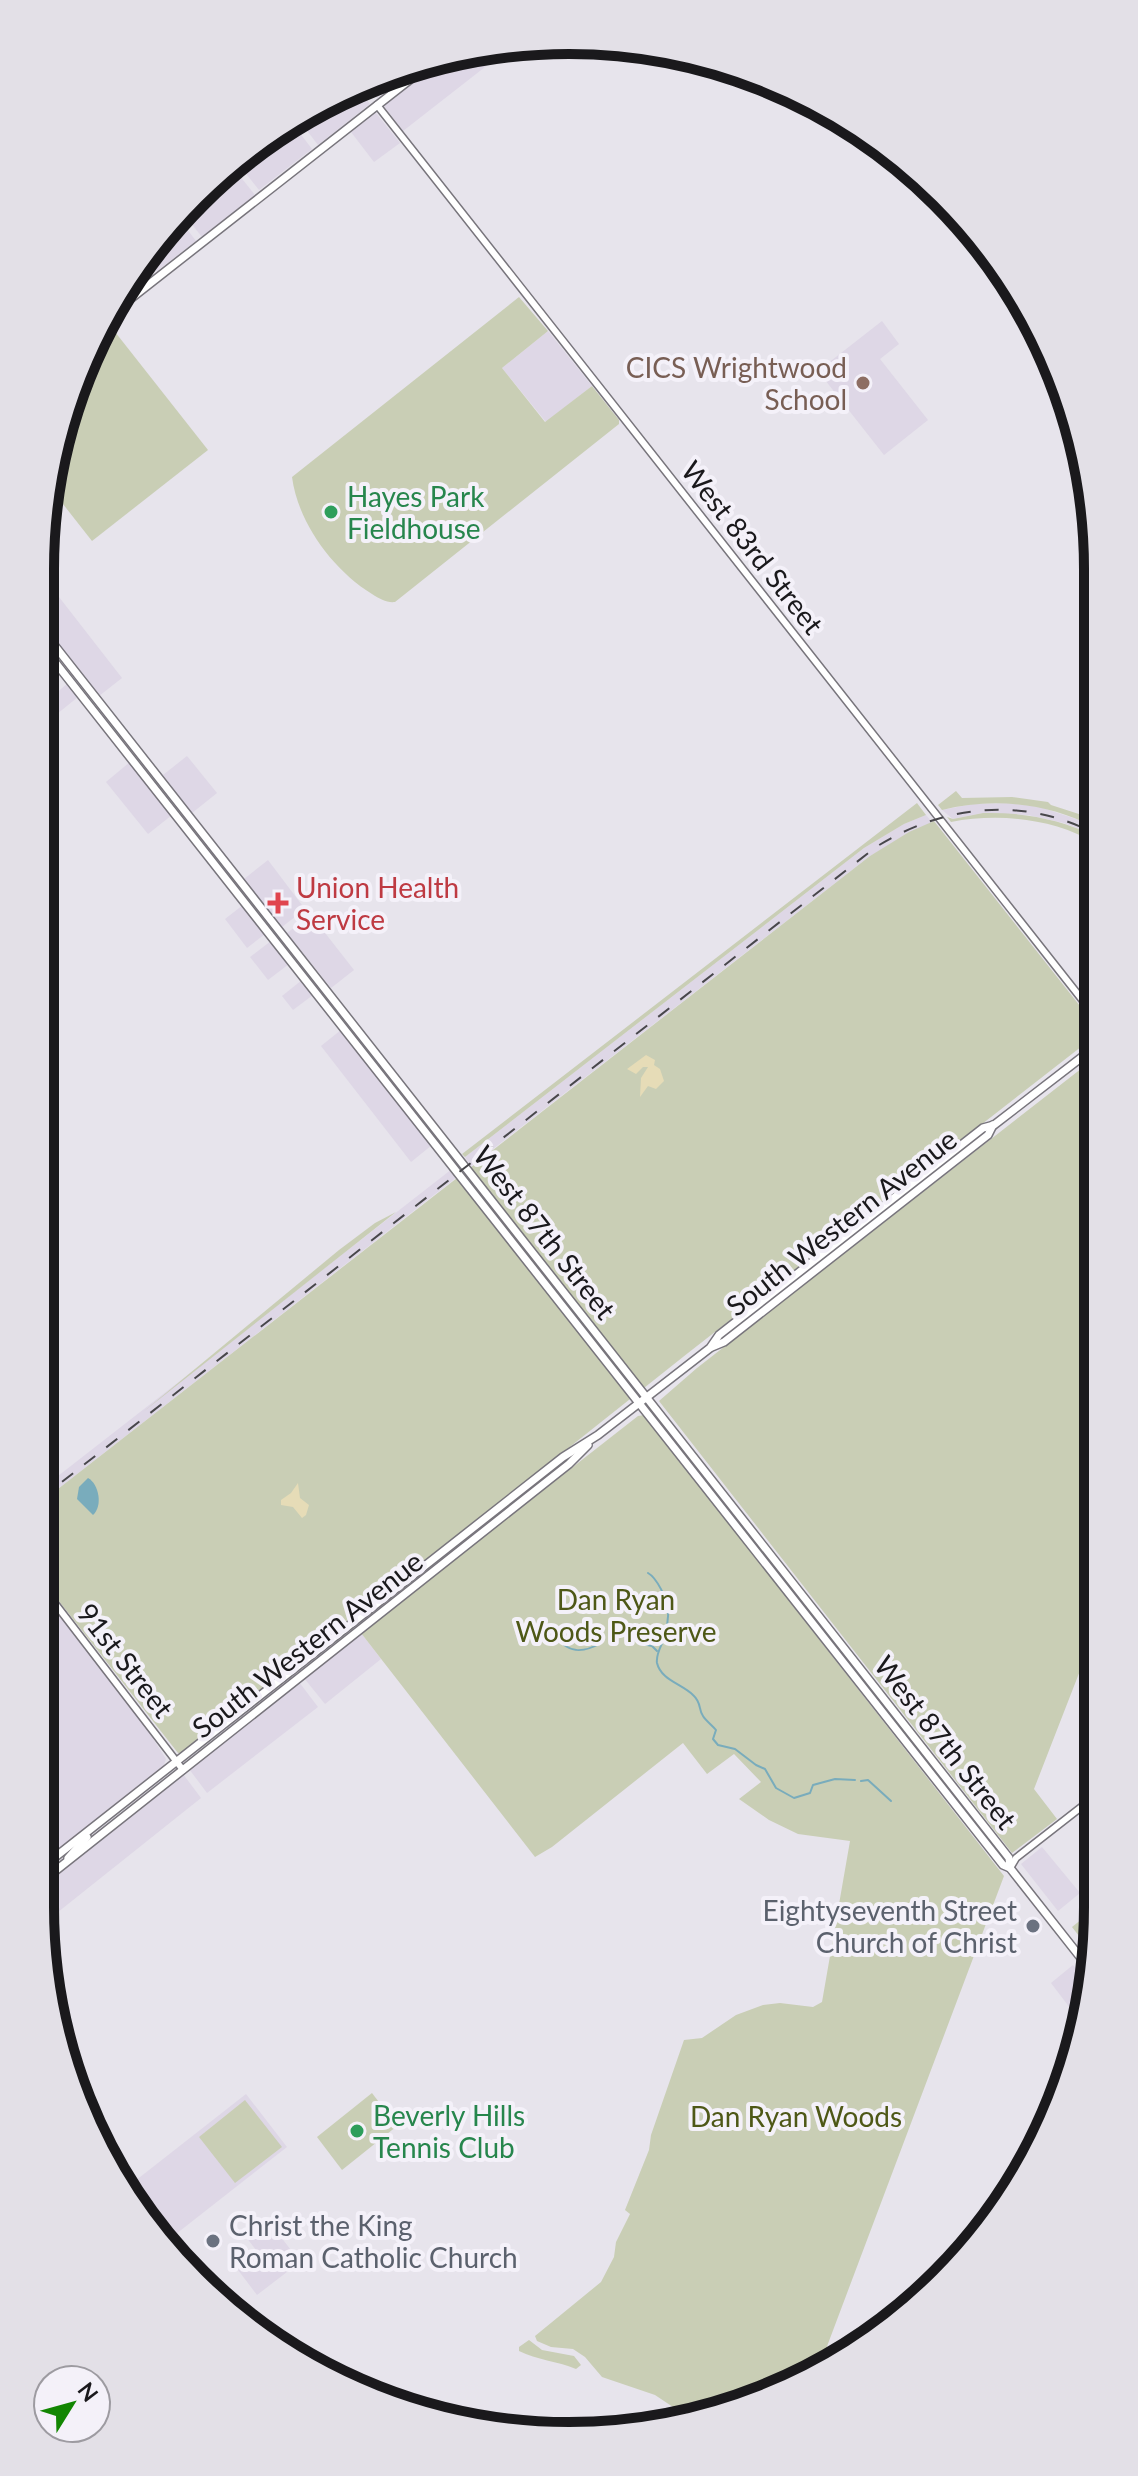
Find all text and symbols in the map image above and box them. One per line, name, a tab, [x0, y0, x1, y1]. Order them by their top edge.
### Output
place label: CICS Wrightwood School	[626, 350, 847, 416]
marker: CICS Wrightwood School	[854, 374, 872, 392]
street label: West 83rd Street	[675, 454, 831, 640]
place label: Hayes Park Fieldhouse	[347, 479, 485, 545]
marker: Hayes Park Fieldhouse	[322, 503, 340, 521]
place label: Union Health Service	[296, 870, 459, 936]
marker: Union Health Service	[267, 892, 289, 914]
street label: South Western Avenue	[719, 1122, 963, 1322]
street label: West 87th Street	[467, 1139, 623, 1325]
street label: South Western Avenue	[185, 1544, 429, 1744]
park label: Dan Ryan Woods Preserve	[515, 1582, 717, 1648]
street label: 91st Street	[71, 1596, 181, 1724]
street label: West 87th Street	[868, 1649, 1024, 1835]
place label: Eightyseventh Street Church of Christ	[763, 1893, 1017, 1959]
marker: Eightyseventh Street Church of Christ	[1024, 1917, 1042, 1935]
place label: Beverly Hills Tennis Club	[373, 2098, 525, 2164]
park label: Dan Ryan Woods	[690, 2099, 902, 2133]
marker: Beverly Hills Tennis Club	[348, 2122, 366, 2140]
place label: Christ the King Roman Catholic Church	[229, 2208, 518, 2274]
marker: Christ the King Roman Catholic Church	[204, 2232, 222, 2250]
north arrow	[32, 2364, 112, 2444]
text: N	[72, 2377, 104, 2407]

